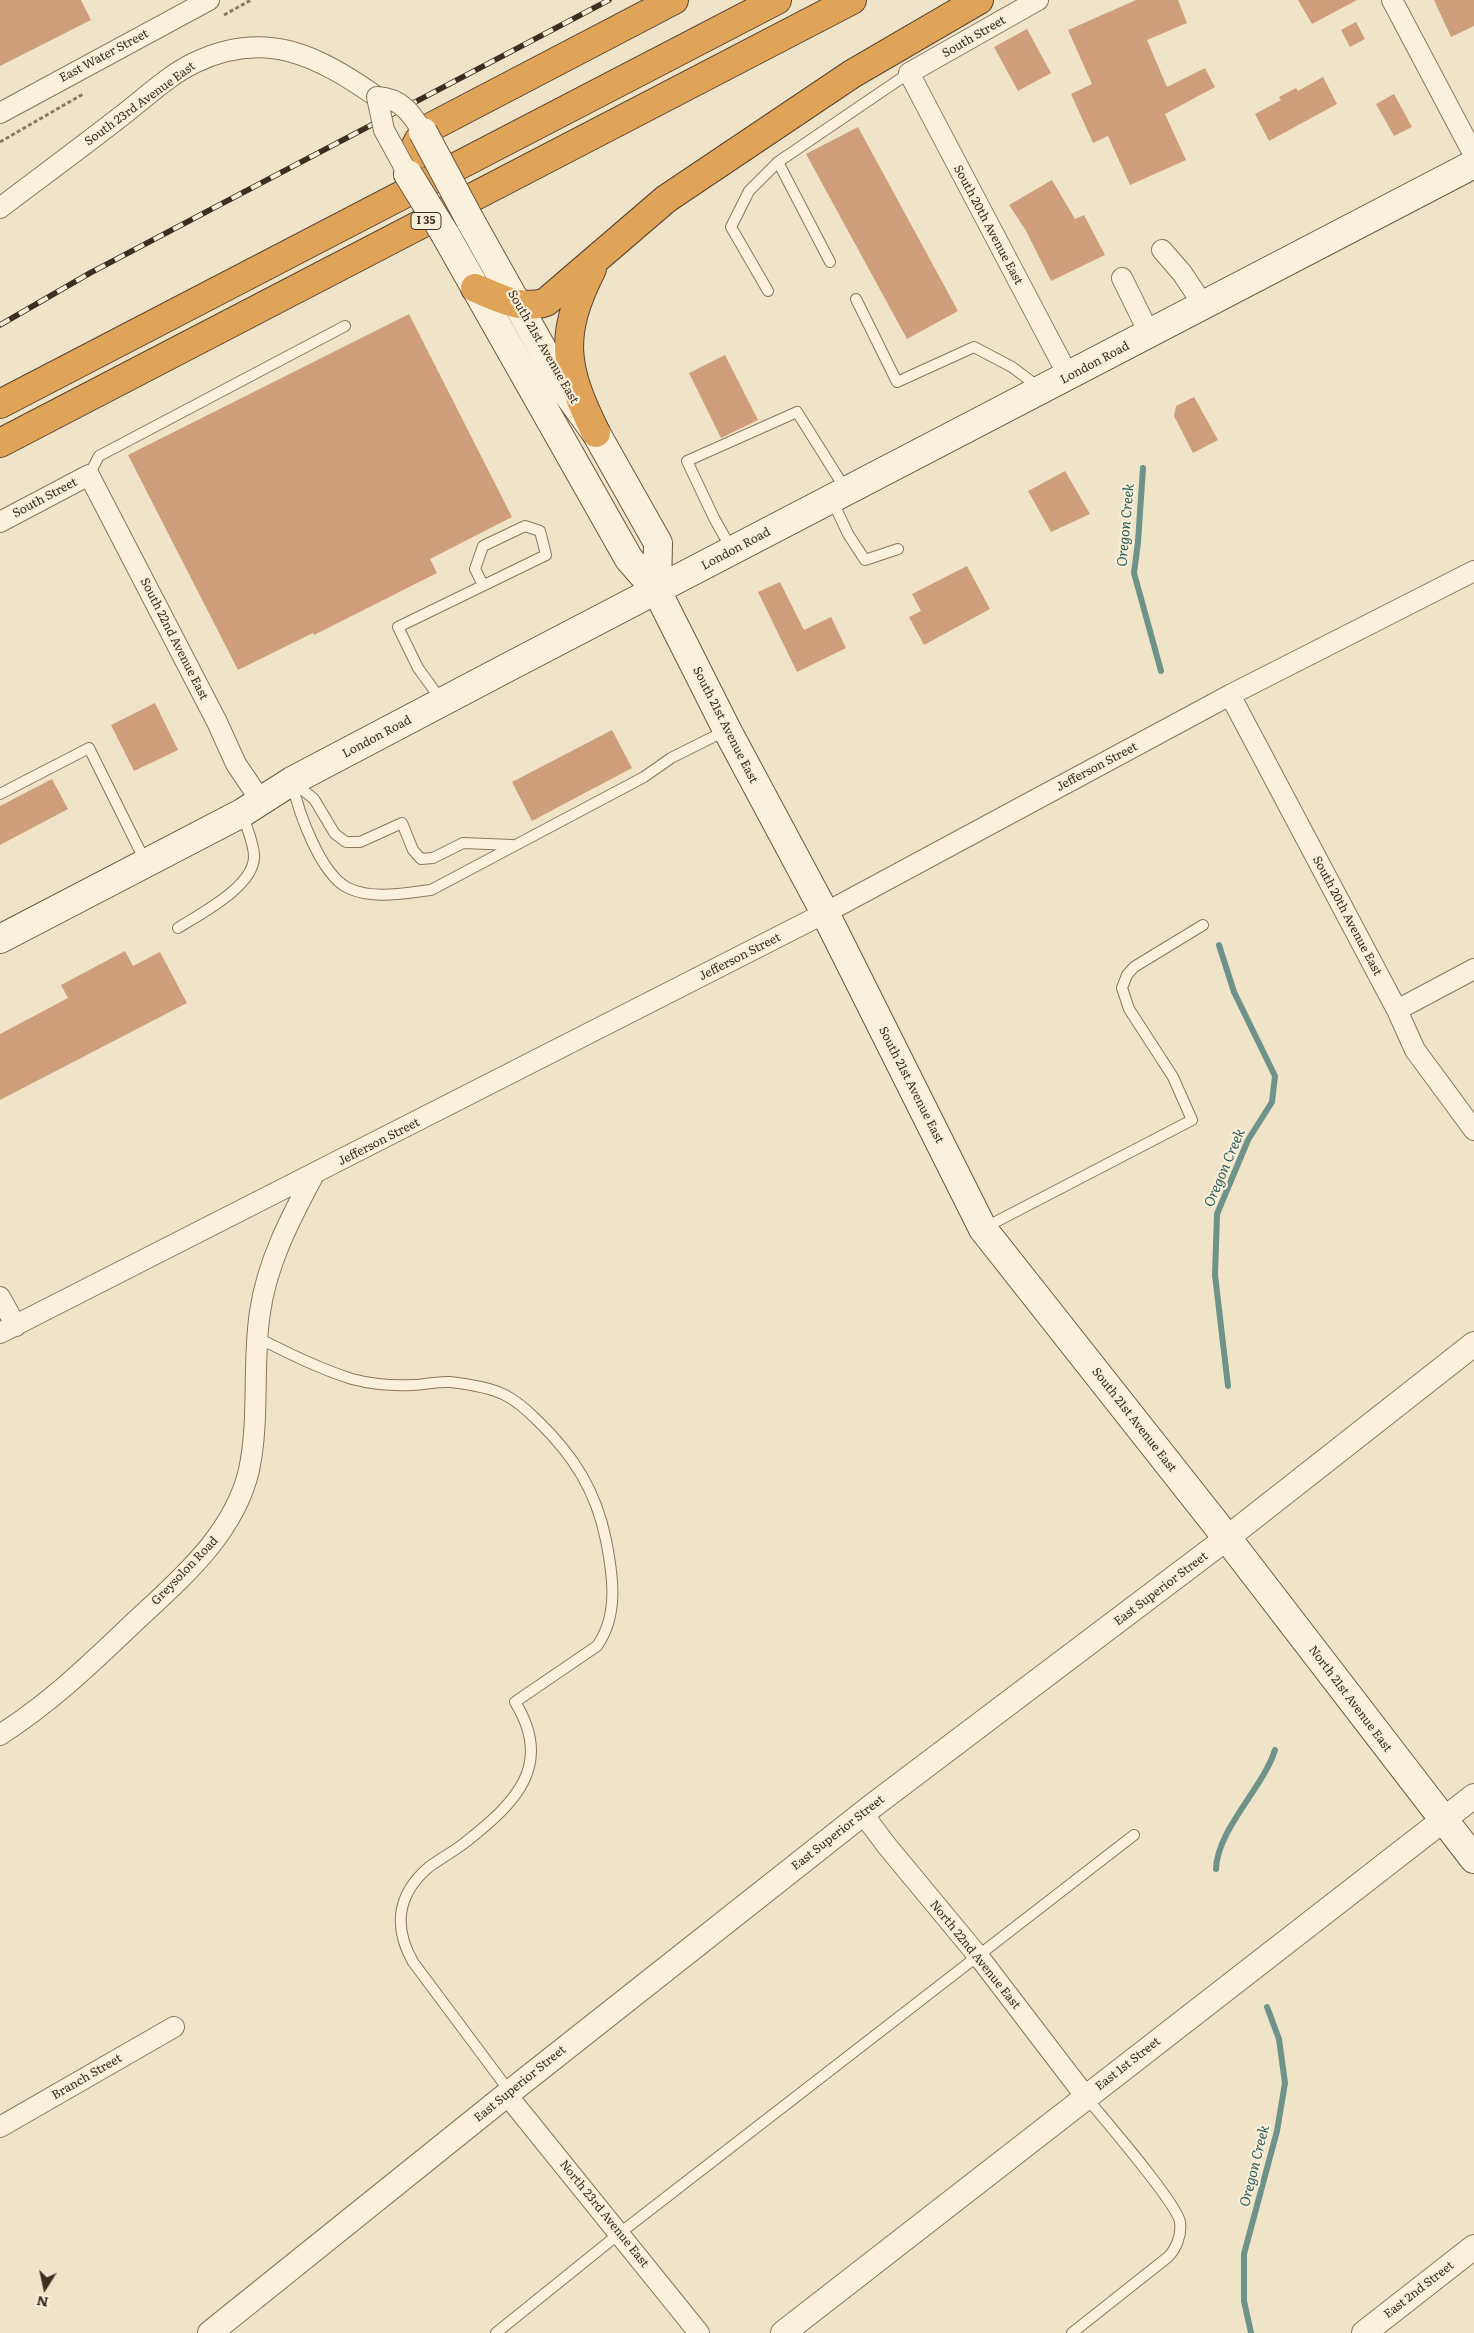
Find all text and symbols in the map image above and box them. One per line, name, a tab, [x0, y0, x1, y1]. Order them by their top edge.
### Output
street label: South Street	[940, 13, 1008, 61]
street label: East Water Street	[57, 26, 151, 86]
street label: South 23rd Avenue East	[82, 59, 198, 149]
street label: South 20th Avenue East	[950, 163, 1026, 287]
road number: I 35	[411, 212, 441, 230]
street label: South 21st Avenue East	[505, 288, 581, 406]
street label: London Road	[1058, 339, 1132, 387]
street label: South Street	[10, 475, 80, 521]
water label: Oregon Creek	[1114, 483, 1138, 567]
street label: London Road	[699, 525, 773, 573]
street label: South 22nd Avenue East	[137, 576, 211, 702]
street label: South 21st Avenue East	[689, 664, 761, 786]
street label: London Road	[340, 713, 414, 761]
street label: Jefferson Street	[1054, 740, 1140, 794]
street label: South 20th Avenue East	[1309, 854, 1385, 978]
street label: Jefferson Street	[697, 930, 783, 984]
street label: South 21st Avenue East	[875, 1024, 947, 1146]
street label: Jefferson Street	[336, 1115, 422, 1169]
water label: Oregon Creek	[1201, 1126, 1249, 1210]
street label: South 21st Avenue East	[1089, 1365, 1179, 1475]
street label: Greysolon Road	[149, 1534, 221, 1608]
street label: East Superior Street	[1111, 1549, 1211, 1629]
street label: North 21st Avenue East	[1305, 1643, 1395, 1755]
street label: East Superior Street	[789, 1792, 887, 1874]
street label: North 22nd Avenue East	[927, 1898, 1023, 2012]
street label: East 1st Street	[1093, 2034, 1163, 2094]
street label: East Superior Street	[471, 2043, 569, 2125]
street label: Branch Street	[49, 2051, 125, 2103]
water label: Oregon Creek	[1237, 2123, 1273, 2209]
street label: North 23rd Avenue East	[556, 2157, 652, 2271]
street label: East 2nd Street	[1381, 2258, 1457, 2322]
north arrow	[20, 2263, 70, 2313]
text: N	[35, 2292, 50, 2314]

